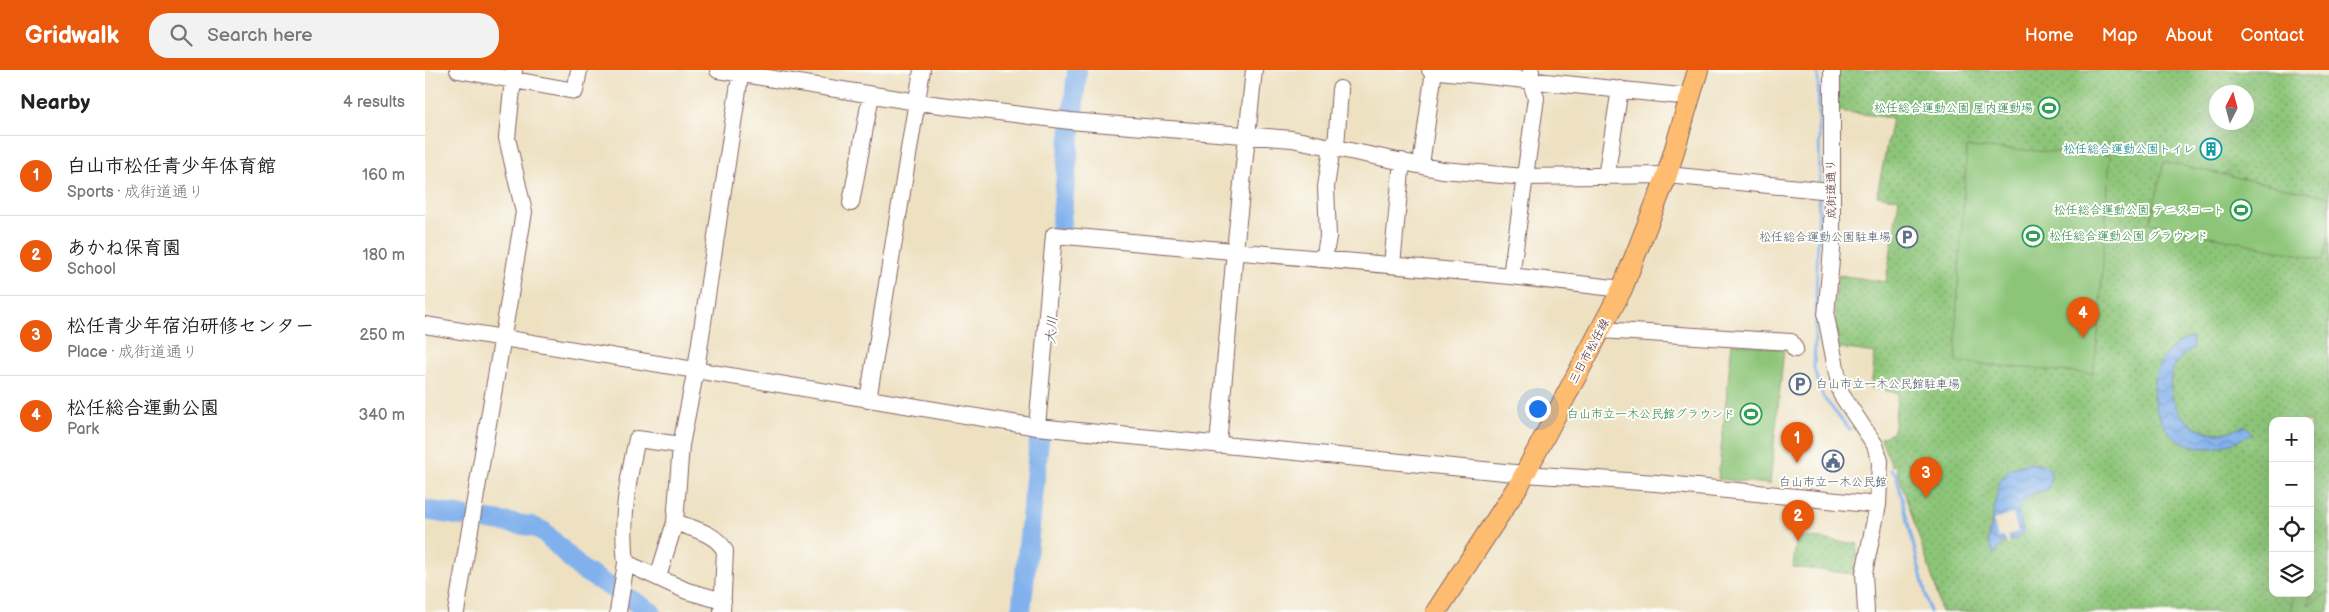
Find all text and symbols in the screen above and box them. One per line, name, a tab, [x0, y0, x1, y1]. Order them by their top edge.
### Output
search box	[149, 13, 499, 58]
text: Gridwalk	[25, 21, 119, 50]
icon: search	[167, 21, 195, 49]
text: Search here	[207, 24, 312, 47]
text: Home	[2025, 25, 2074, 46]
text: Map	[2102, 25, 2138, 46]
text: About	[2166, 25, 2213, 46]
text: Contact	[2241, 25, 2304, 46]
north arrow	[2209, 85, 2254, 130]
text: Nearby	[20, 90, 90, 115]
text: 4 results	[343, 93, 405, 112]
sports icon: 松任総合運動公園 屋内運動場	[2037, 96, 2061, 120]
place label: 松任総合運動公園 屋内運動場	[1874, 101, 2033, 116]
building icon: 松任総合運動公園トイレ	[2199, 137, 2223, 161]
place label: 松任総合運動公園トイレ	[2063, 142, 2195, 157]
text: 白山市松任青少年体育館	[67, 155, 276, 178]
street label: 成街道通り	[1823, 159, 1840, 219]
text: 1	[33, 166, 39, 185]
text: 160 m	[362, 166, 405, 185]
text: Sports · 成街道通り	[67, 183, 204, 202]
sports icon: 松任総合運動公園 テニスコート	[2229, 198, 2253, 222]
place label: 松任総合運動公園 テニスコート	[2054, 203, 2225, 218]
sports icon: 松任総合運動公園 グラウンド	[2021, 224, 2045, 248]
parking icon: 松任総合運動公園駐車場	[1895, 225, 1919, 249]
place label: 松任総合運動公園 グラウンド	[2049, 229, 2208, 244]
place label: 松任総合運動公園駐車場	[1759, 230, 1891, 245]
text: あかね保育園	[67, 237, 181, 260]
text: 2	[31, 246, 41, 265]
text: 180 m	[363, 246, 405, 265]
text: School	[67, 260, 116, 279]
pin: 4	[2067, 297, 2099, 338]
text: 松任青少年宿泊研修センター	[67, 315, 314, 338]
water label: 大川	[1042, 315, 1061, 345]
street label: 三日市松任線	[1566, 316, 1613, 387]
text: 3	[31, 326, 41, 345]
text: 250 m	[359, 326, 405, 345]
text: Place · 成街道通り	[67, 343, 198, 362]
parking icon: 白山市立一木公民館駐車場	[1788, 372, 1812, 396]
place label: 白山市立一木公民館駐車場	[1816, 377, 1960, 392]
your location	[1525, 396, 1551, 422]
text: 松任総合運動公園	[67, 397, 219, 420]
sports icon: 白山市立一木公民館グラウンド	[1739, 402, 1763, 426]
text: 4	[31, 406, 41, 425]
text: 340 m	[358, 406, 405, 425]
place label: 白山市立一木公民館グラウンド	[1567, 407, 1735, 422]
map controls	[2269, 417, 2314, 597]
button: +	[2269, 417, 2314, 462]
text: Park	[67, 420, 99, 439]
pin: 1	[1781, 422, 1813, 463]
public building icon: 白山市立一木公民館	[1821, 449, 1845, 473]
pin: 3	[1910, 457, 1942, 498]
button: −	[2269, 462, 2314, 507]
place label: 白山市立一木公民館	[1779, 475, 1887, 490]
pin: 2	[1782, 500, 1814, 541]
button: locate	[2269, 507, 2314, 552]
button: layers	[2269, 552, 2314, 597]

